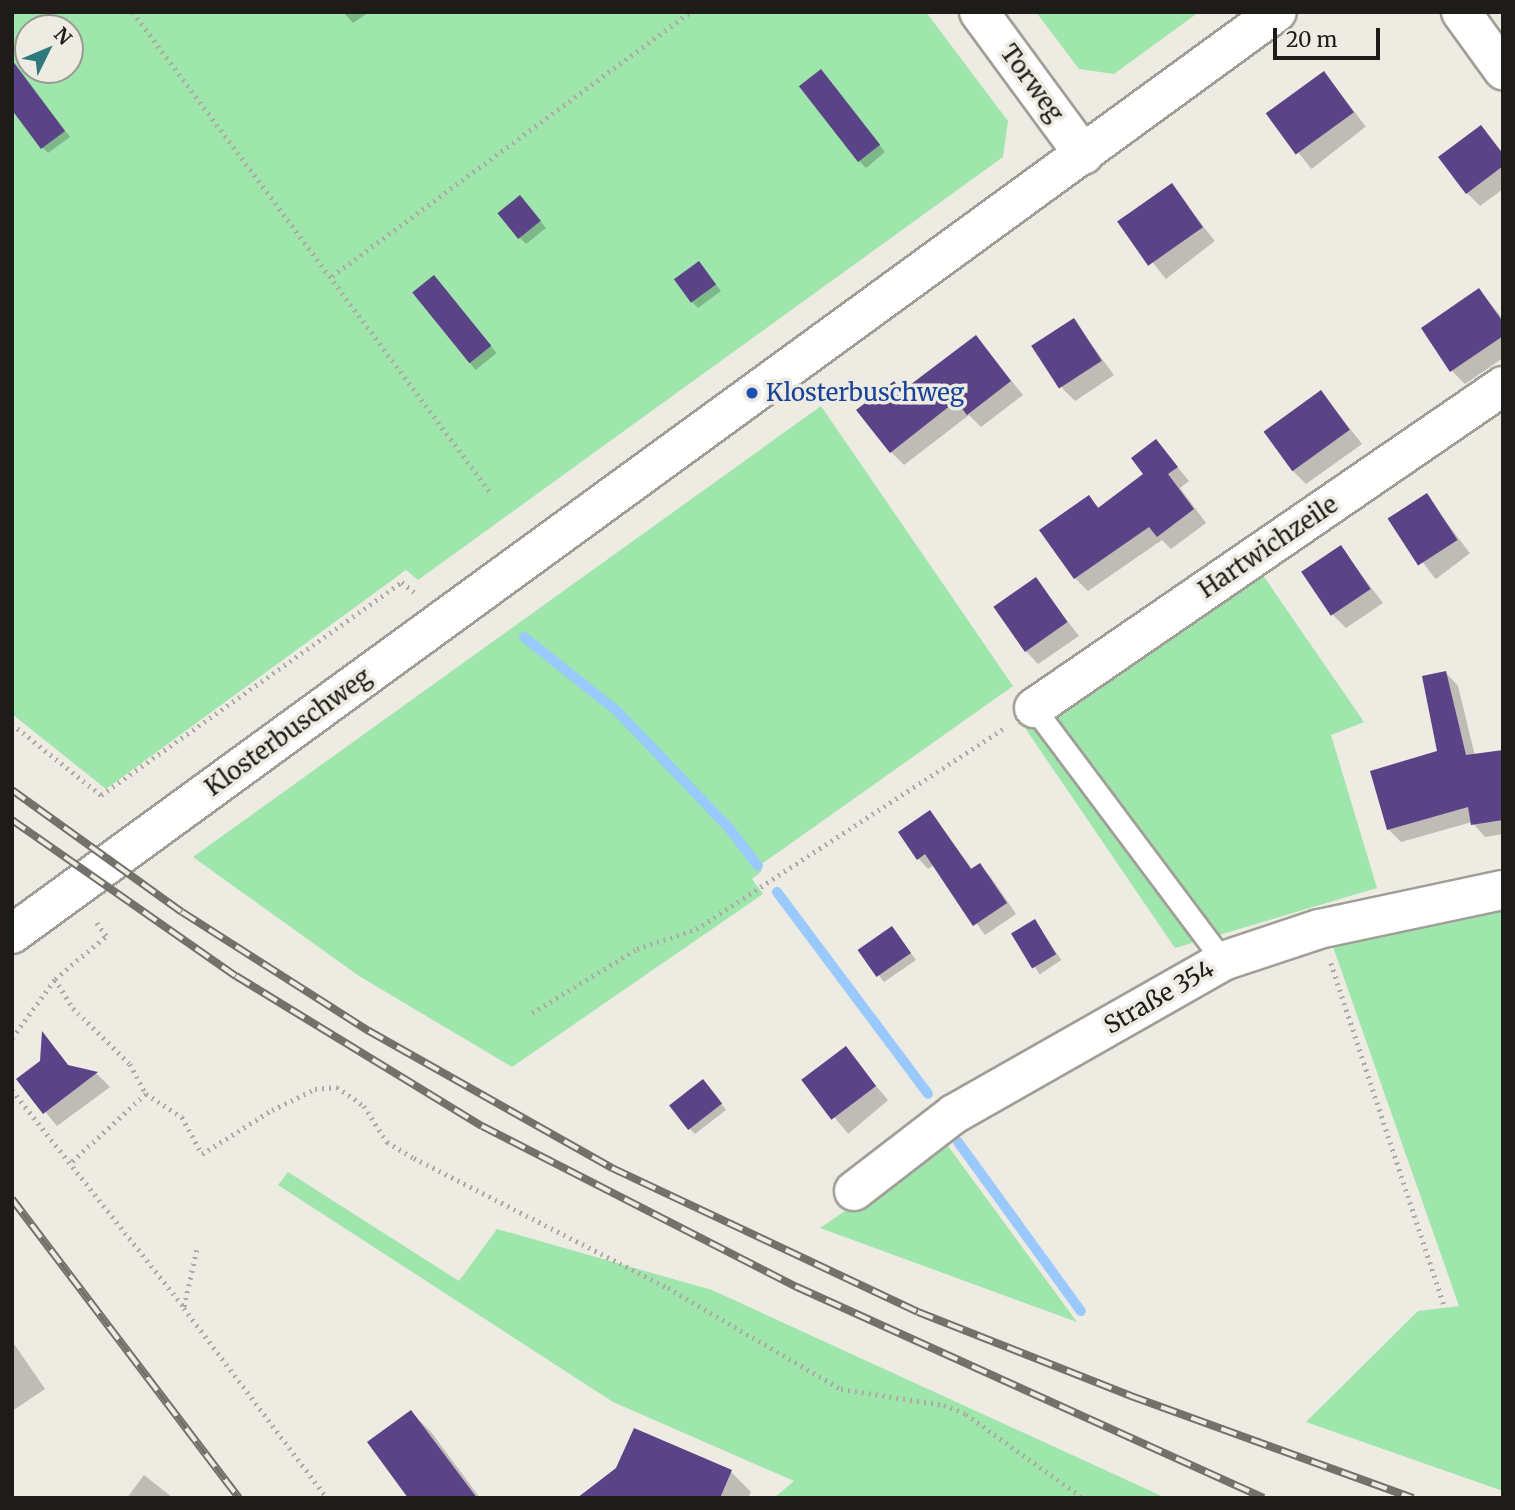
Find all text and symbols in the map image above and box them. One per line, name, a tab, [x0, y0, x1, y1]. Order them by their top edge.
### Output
north arrow	[14, 14, 84, 84]
scale bar	[1277, 14, 1384, 58]
text: N	[49, 22, 77, 50]
text: 20 m	[1286, 26, 1337, 53]
street label: Torweg	[994, 39, 1070, 127]
place label: Klosterbuschweg	[766, 379, 964, 407]
marker: Klosterbuschweg	[744, 385, 760, 401]
street label: Hartwichzeile	[1193, 490, 1343, 604]
street label: Klosterbuschweg	[199, 662, 377, 802]
street label: Straße 354	[1099, 954, 1219, 1040]

